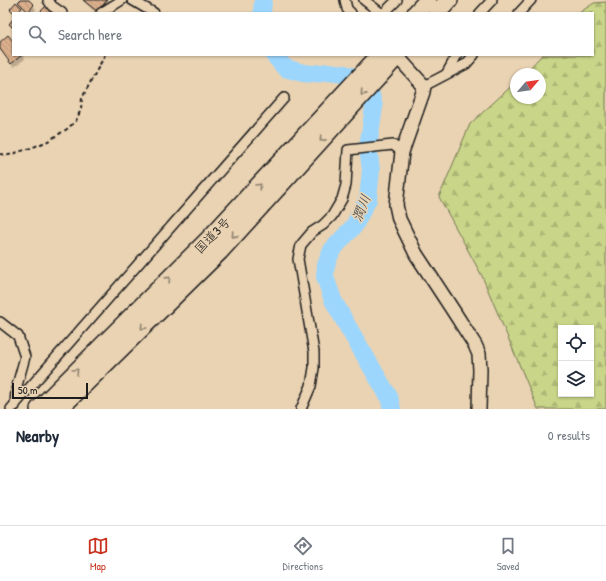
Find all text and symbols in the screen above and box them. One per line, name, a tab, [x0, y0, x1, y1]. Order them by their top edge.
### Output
search box	[12, 12, 594, 56]
icon: search	[26, 23, 48, 45]
text: Search here	[58, 24, 122, 45]
north arrow	[510, 68, 546, 104]
one-way arrow	[360, 88, 367, 96]
one-way arrow	[319, 134, 326, 141]
one-way arrow	[254, 183, 261, 191]
water label: 潤川	[346, 191, 375, 224]
street label: 国道3号	[190, 213, 234, 257]
one-way arrow	[232, 230, 239, 238]
one-way arrow	[163, 277, 171, 284]
one-way arrow	[140, 322, 148, 330]
map controls	[558, 325, 594, 397]
button: locate	[558, 325, 594, 361]
button: layers	[558, 361, 594, 397]
one-way arrow	[71, 369, 79, 376]
scale bar	[12, 381, 88, 400]
text: 50 m	[18, 383, 38, 397]
text: Nearby	[16, 424, 59, 447]
text: 0 results	[548, 426, 590, 444]
tab: Map	[87, 535, 109, 573]
tab: Directions	[283, 535, 323, 573]
tab: Saved	[497, 535, 519, 573]

